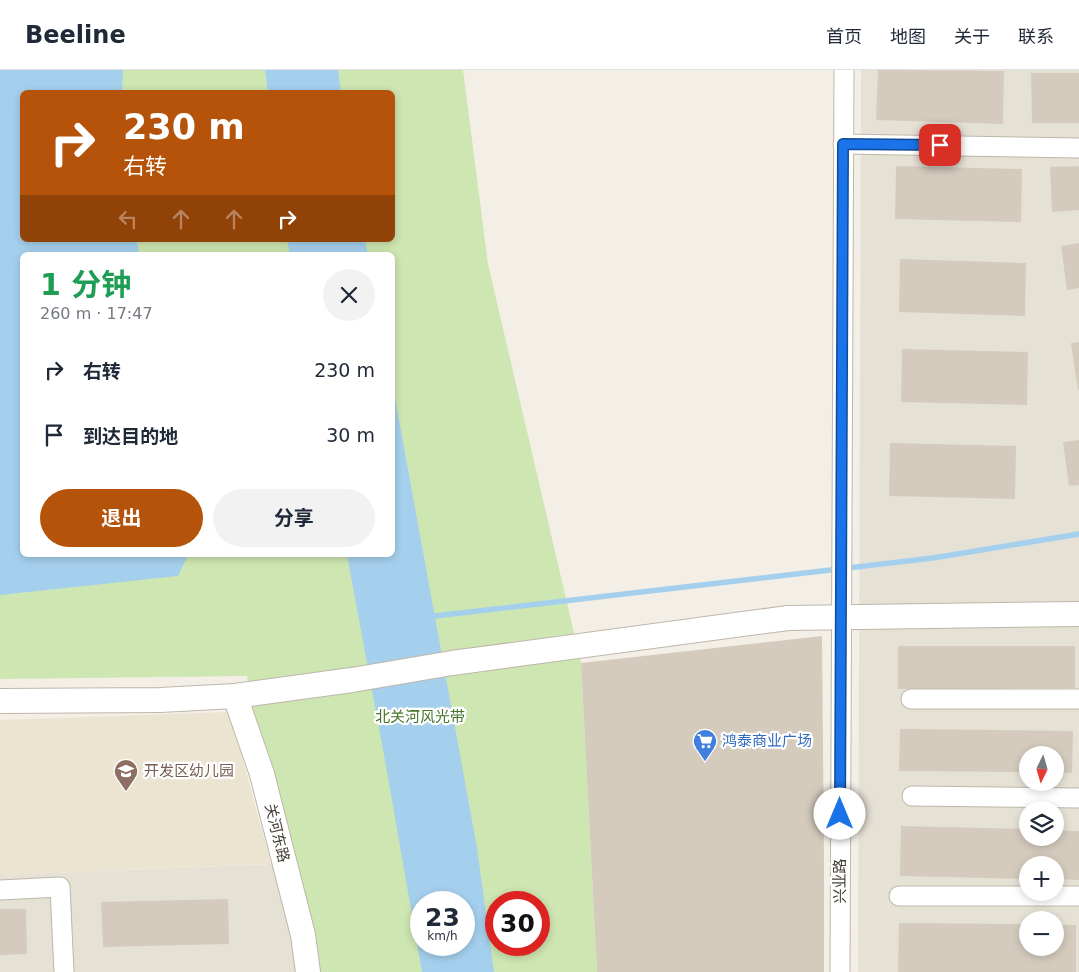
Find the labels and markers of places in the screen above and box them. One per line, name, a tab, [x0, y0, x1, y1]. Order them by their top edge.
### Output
pin	[919, 124, 961, 166]
supermarket icon: 鸿泰商业广场	[692, 728, 718, 762]
place label: 鸿泰商业广场	[722, 732, 812, 750]
school or university icon: 开发区幼儿园	[113, 758, 139, 792]
place label: 开发区幼儿园	[144, 762, 234, 780]

